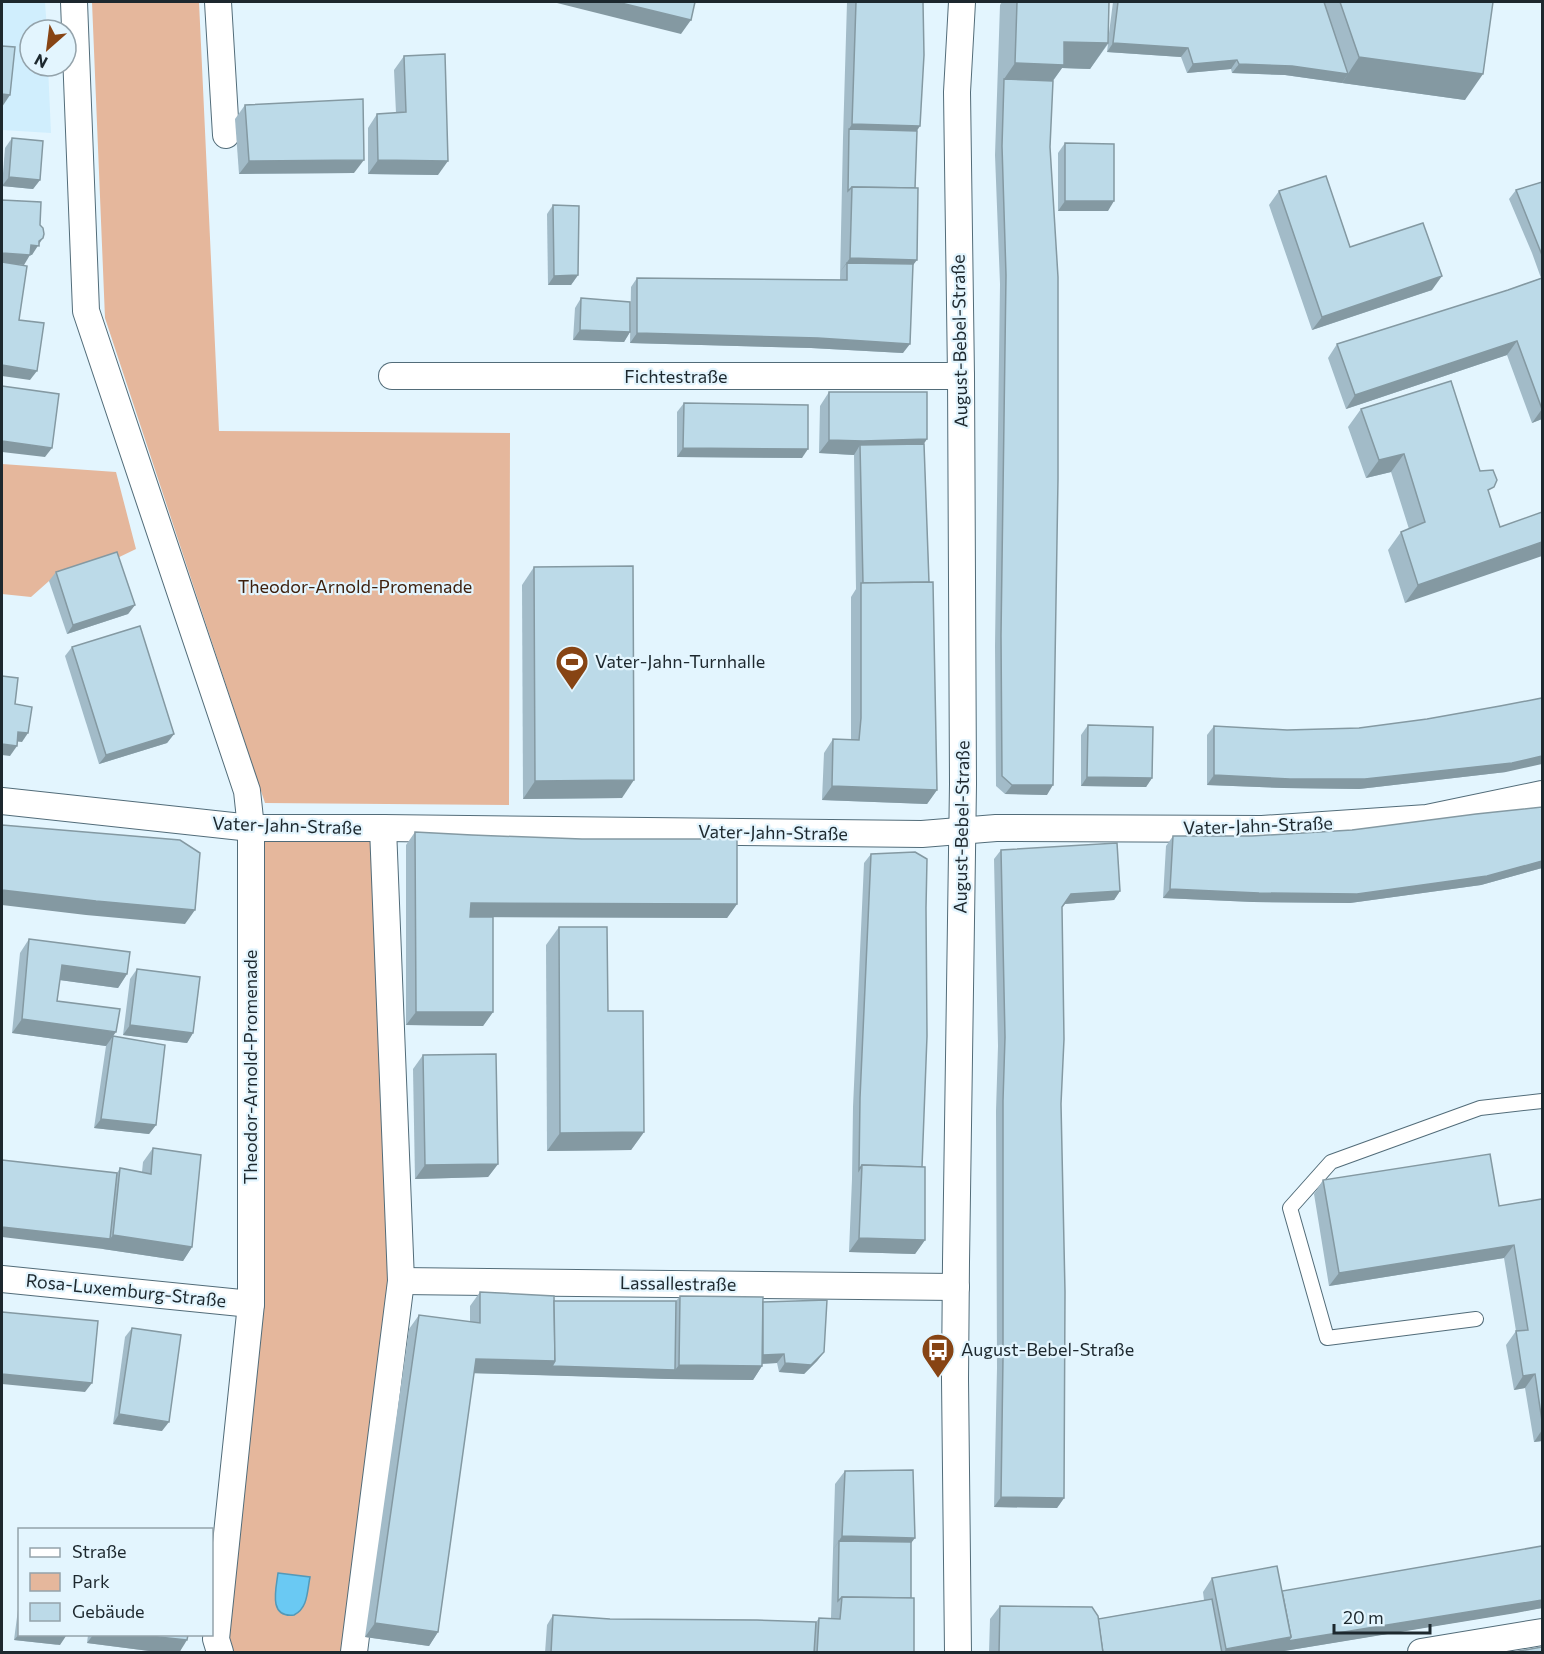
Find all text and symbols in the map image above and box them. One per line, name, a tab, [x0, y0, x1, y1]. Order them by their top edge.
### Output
north arrow	[18, 18, 78, 78]
text: N	[31, 50, 50, 73]
street label: August-Bebel-Straße	[946, 254, 972, 428]
street label: Fichtestraße	[624, 365, 728, 387]
park label: Theodor-Arnold-Promenade	[238, 575, 472, 597]
sports icon: Vater-Jahn-Turnhalle	[554, 644, 590, 691]
place label: Vater-Jahn-Turnhalle	[595, 650, 765, 672]
street label: August-Bebel-Straße	[948, 740, 974, 914]
street label: Vater-Jahn-Straße	[212, 811, 362, 839]
street label: Vater-Jahn-Straße	[1183, 811, 1333, 839]
street label: Vater-Jahn-Straße	[698, 820, 848, 844]
street label: Theodor-Arnold-Promenade	[239, 950, 261, 1184]
street label: Rosa-Luxemburg-Straße	[25, 1269, 227, 1311]
street label: Lassallestraße	[620, 1271, 736, 1295]
bus stop icon: August-Bebel-Straße	[920, 1332, 956, 1379]
place label: August-Bebel-Straße	[961, 1338, 1134, 1360]
legend	[18, 1528, 213, 1636]
text: Straße	[72, 1540, 127, 1562]
text: Park	[72, 1570, 110, 1592]
scale bar	[1334, 1597, 1430, 1635]
text: Gebäude	[72, 1600, 145, 1622]
text: 20 m	[1343, 1606, 1384, 1628]

